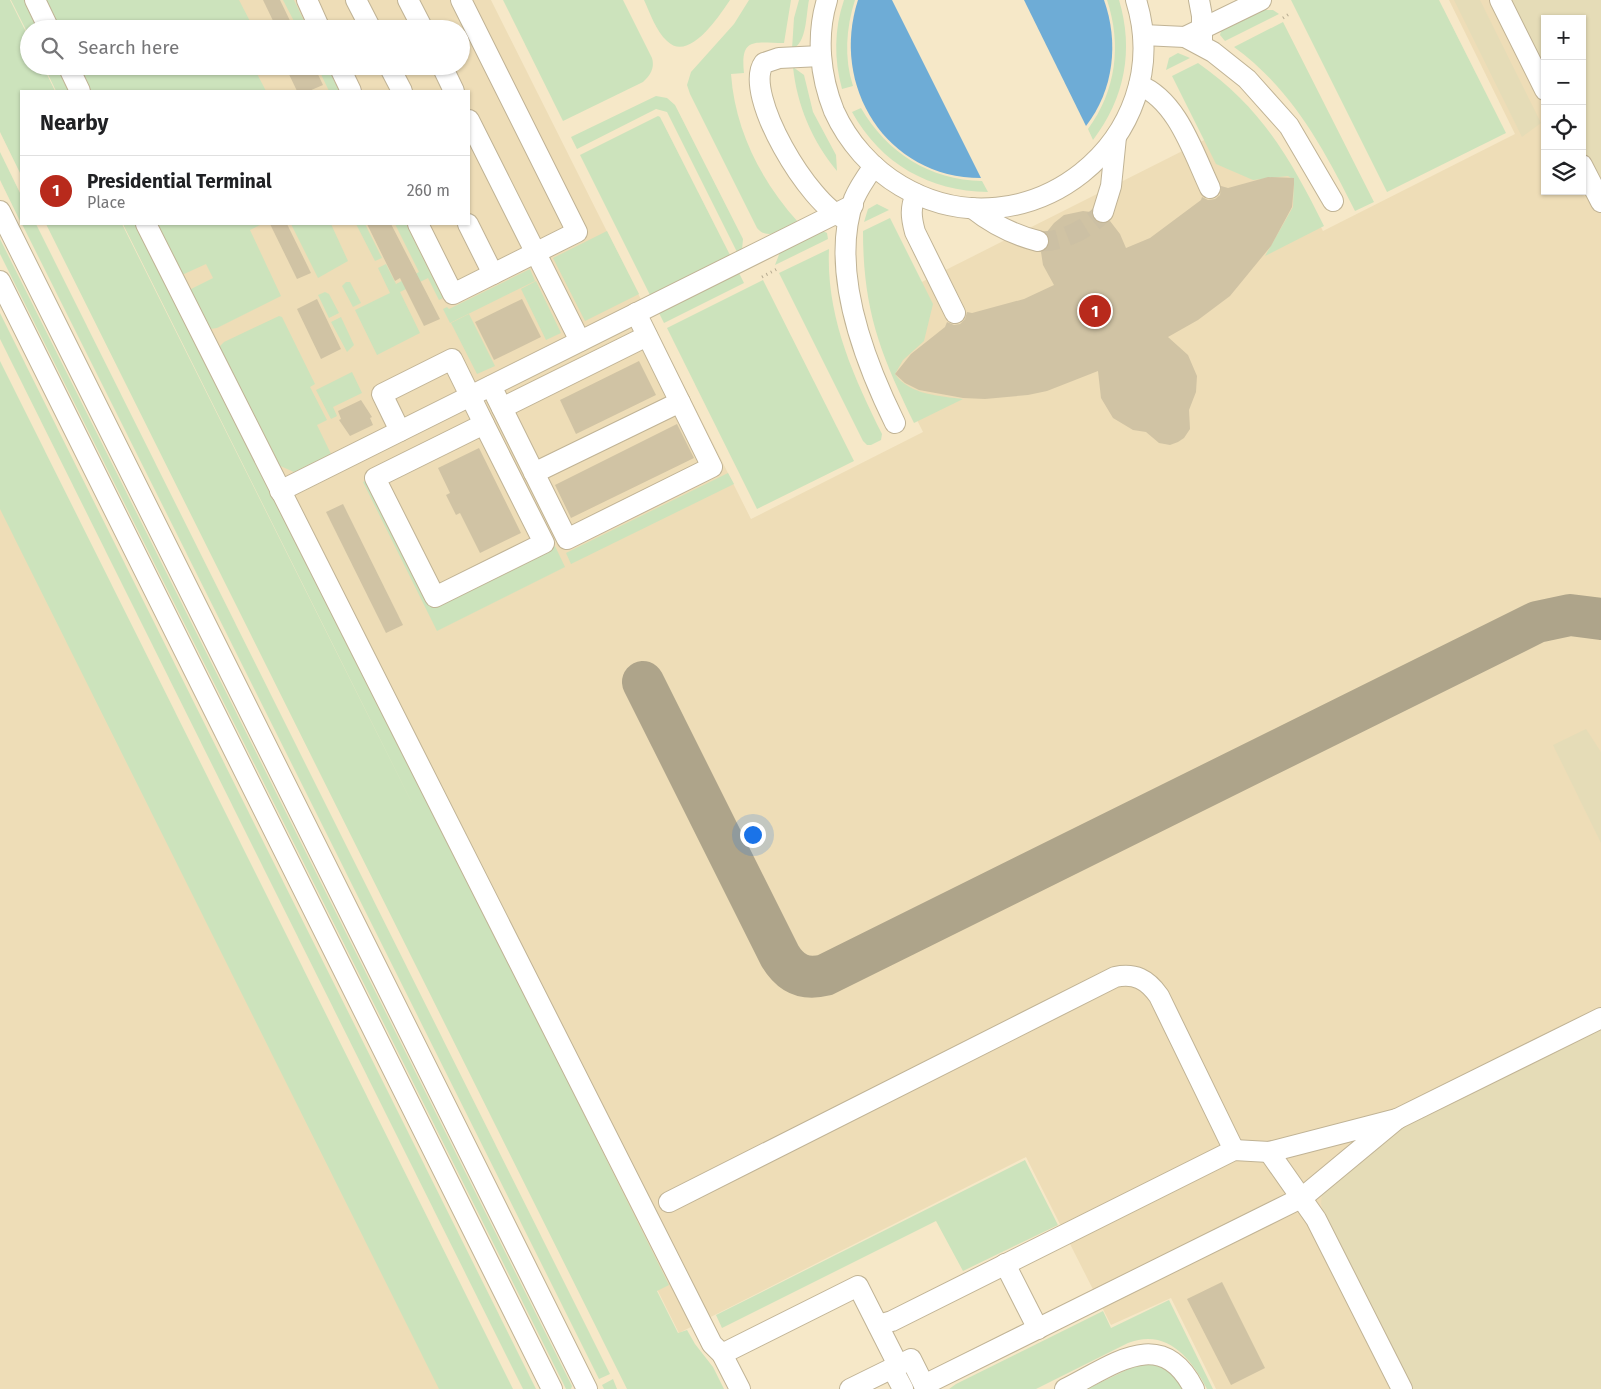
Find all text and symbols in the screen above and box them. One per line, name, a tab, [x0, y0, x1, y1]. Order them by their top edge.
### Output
map controls	[1541, 15, 1586, 195]
button: +	[1541, 15, 1586, 60]
search box	[20, 20, 470, 75]
icon: search	[38, 34, 66, 62]
text: Search here	[78, 36, 179, 59]
button: −	[1541, 60, 1586, 105]
button: locate	[1541, 105, 1586, 150]
text: Nearby	[40, 110, 108, 136]
button: layers	[1541, 150, 1586, 195]
text: Presidential Terminal	[87, 170, 272, 193]
text: 1	[52, 181, 60, 200]
text: 260 m	[407, 181, 450, 200]
text: Place	[87, 193, 126, 212]
pin: 1	[1079, 292, 1111, 330]
your location	[740, 822, 766, 848]

